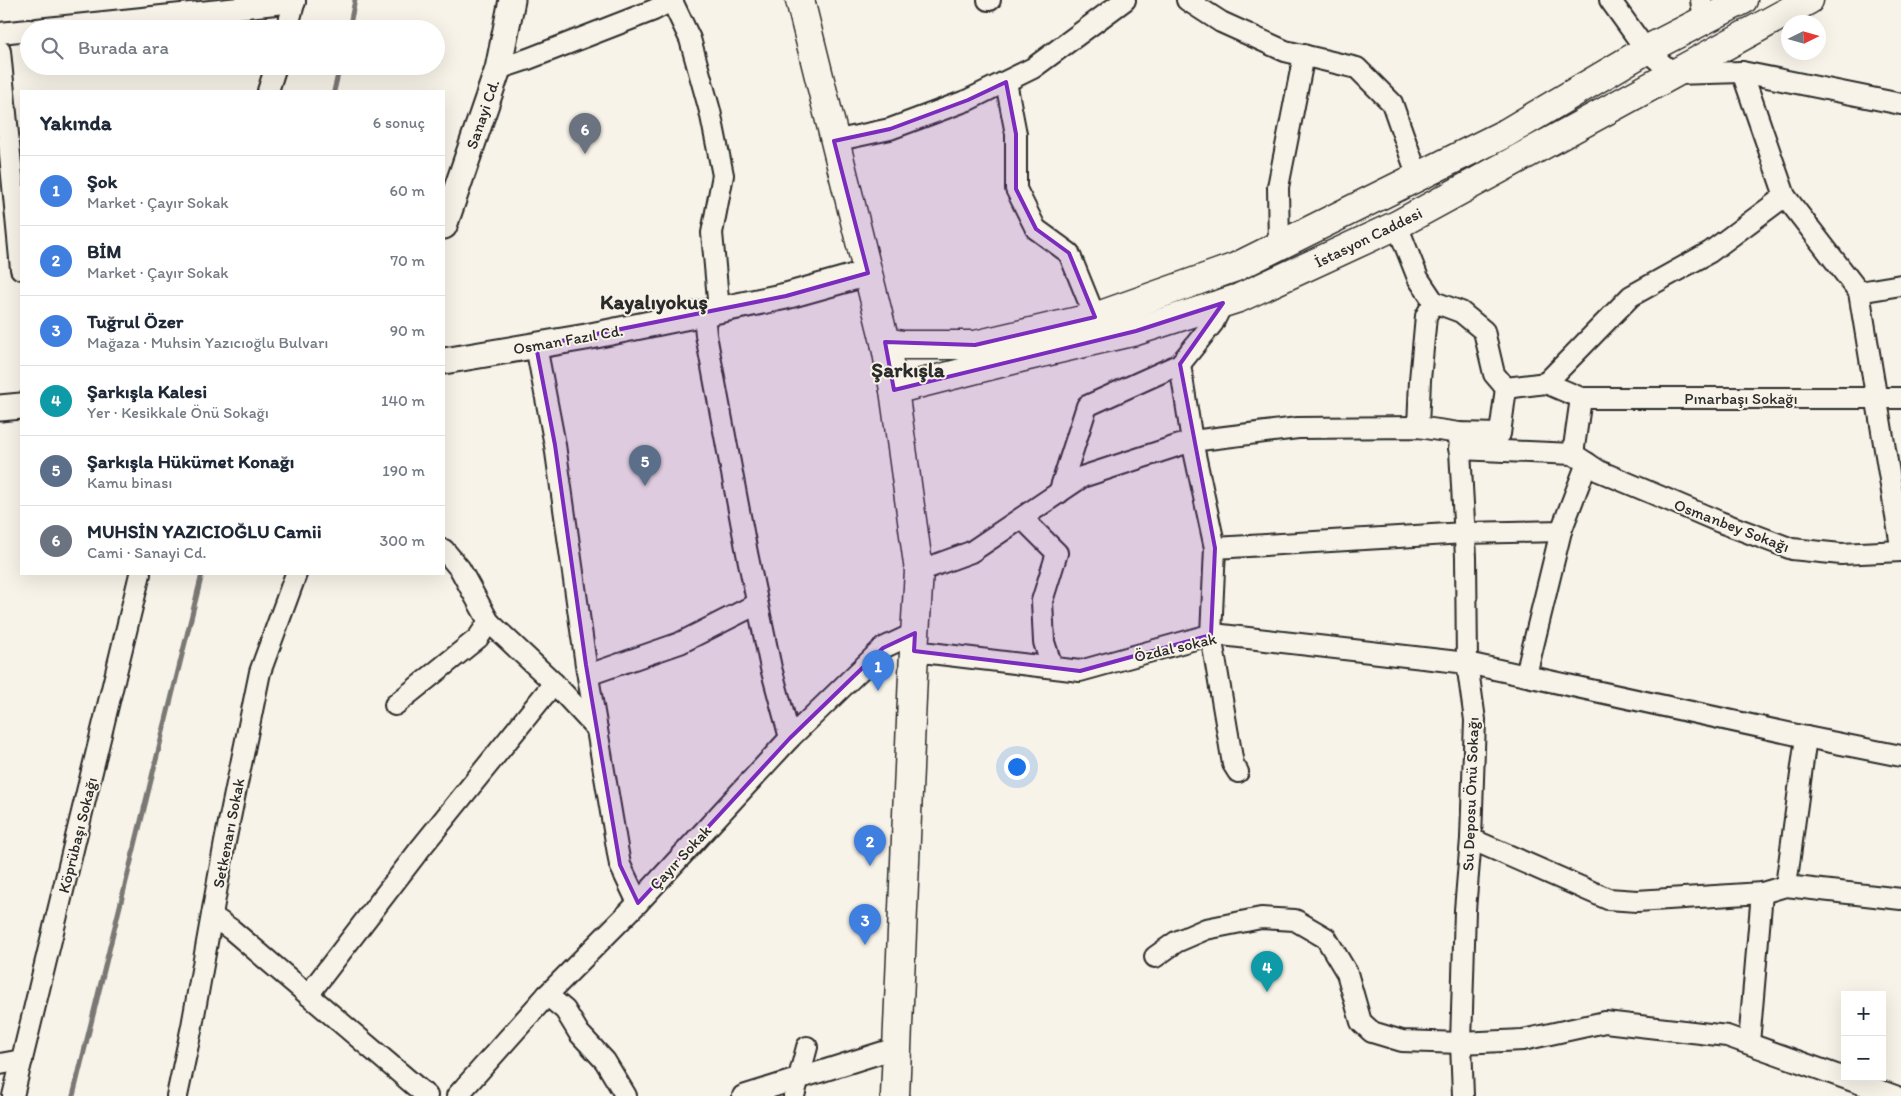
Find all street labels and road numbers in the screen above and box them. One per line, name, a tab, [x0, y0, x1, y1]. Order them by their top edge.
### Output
street label: Sanayi Cd.	[462, 77, 503, 151]
street label: İstasyon Caddesi	[1311, 203, 1425, 272]
street label: Osman Fazıl Cd.	[512, 320, 625, 358]
street label: Pınarbaşı Sokağı	[1684, 389, 1798, 408]
street label: Osmanbey Sokağı	[1671, 495, 1792, 556]
street label: Özdal sokak	[1132, 629, 1219, 666]
street label: Su Deposu Önü Sokağı	[1458, 717, 1483, 871]
street label: Köprübaşı Sokağı	[54, 775, 101, 895]
street label: Setkenarı Sokak	[209, 777, 248, 890]
street label: Çayır Sokak	[646, 821, 716, 894]

